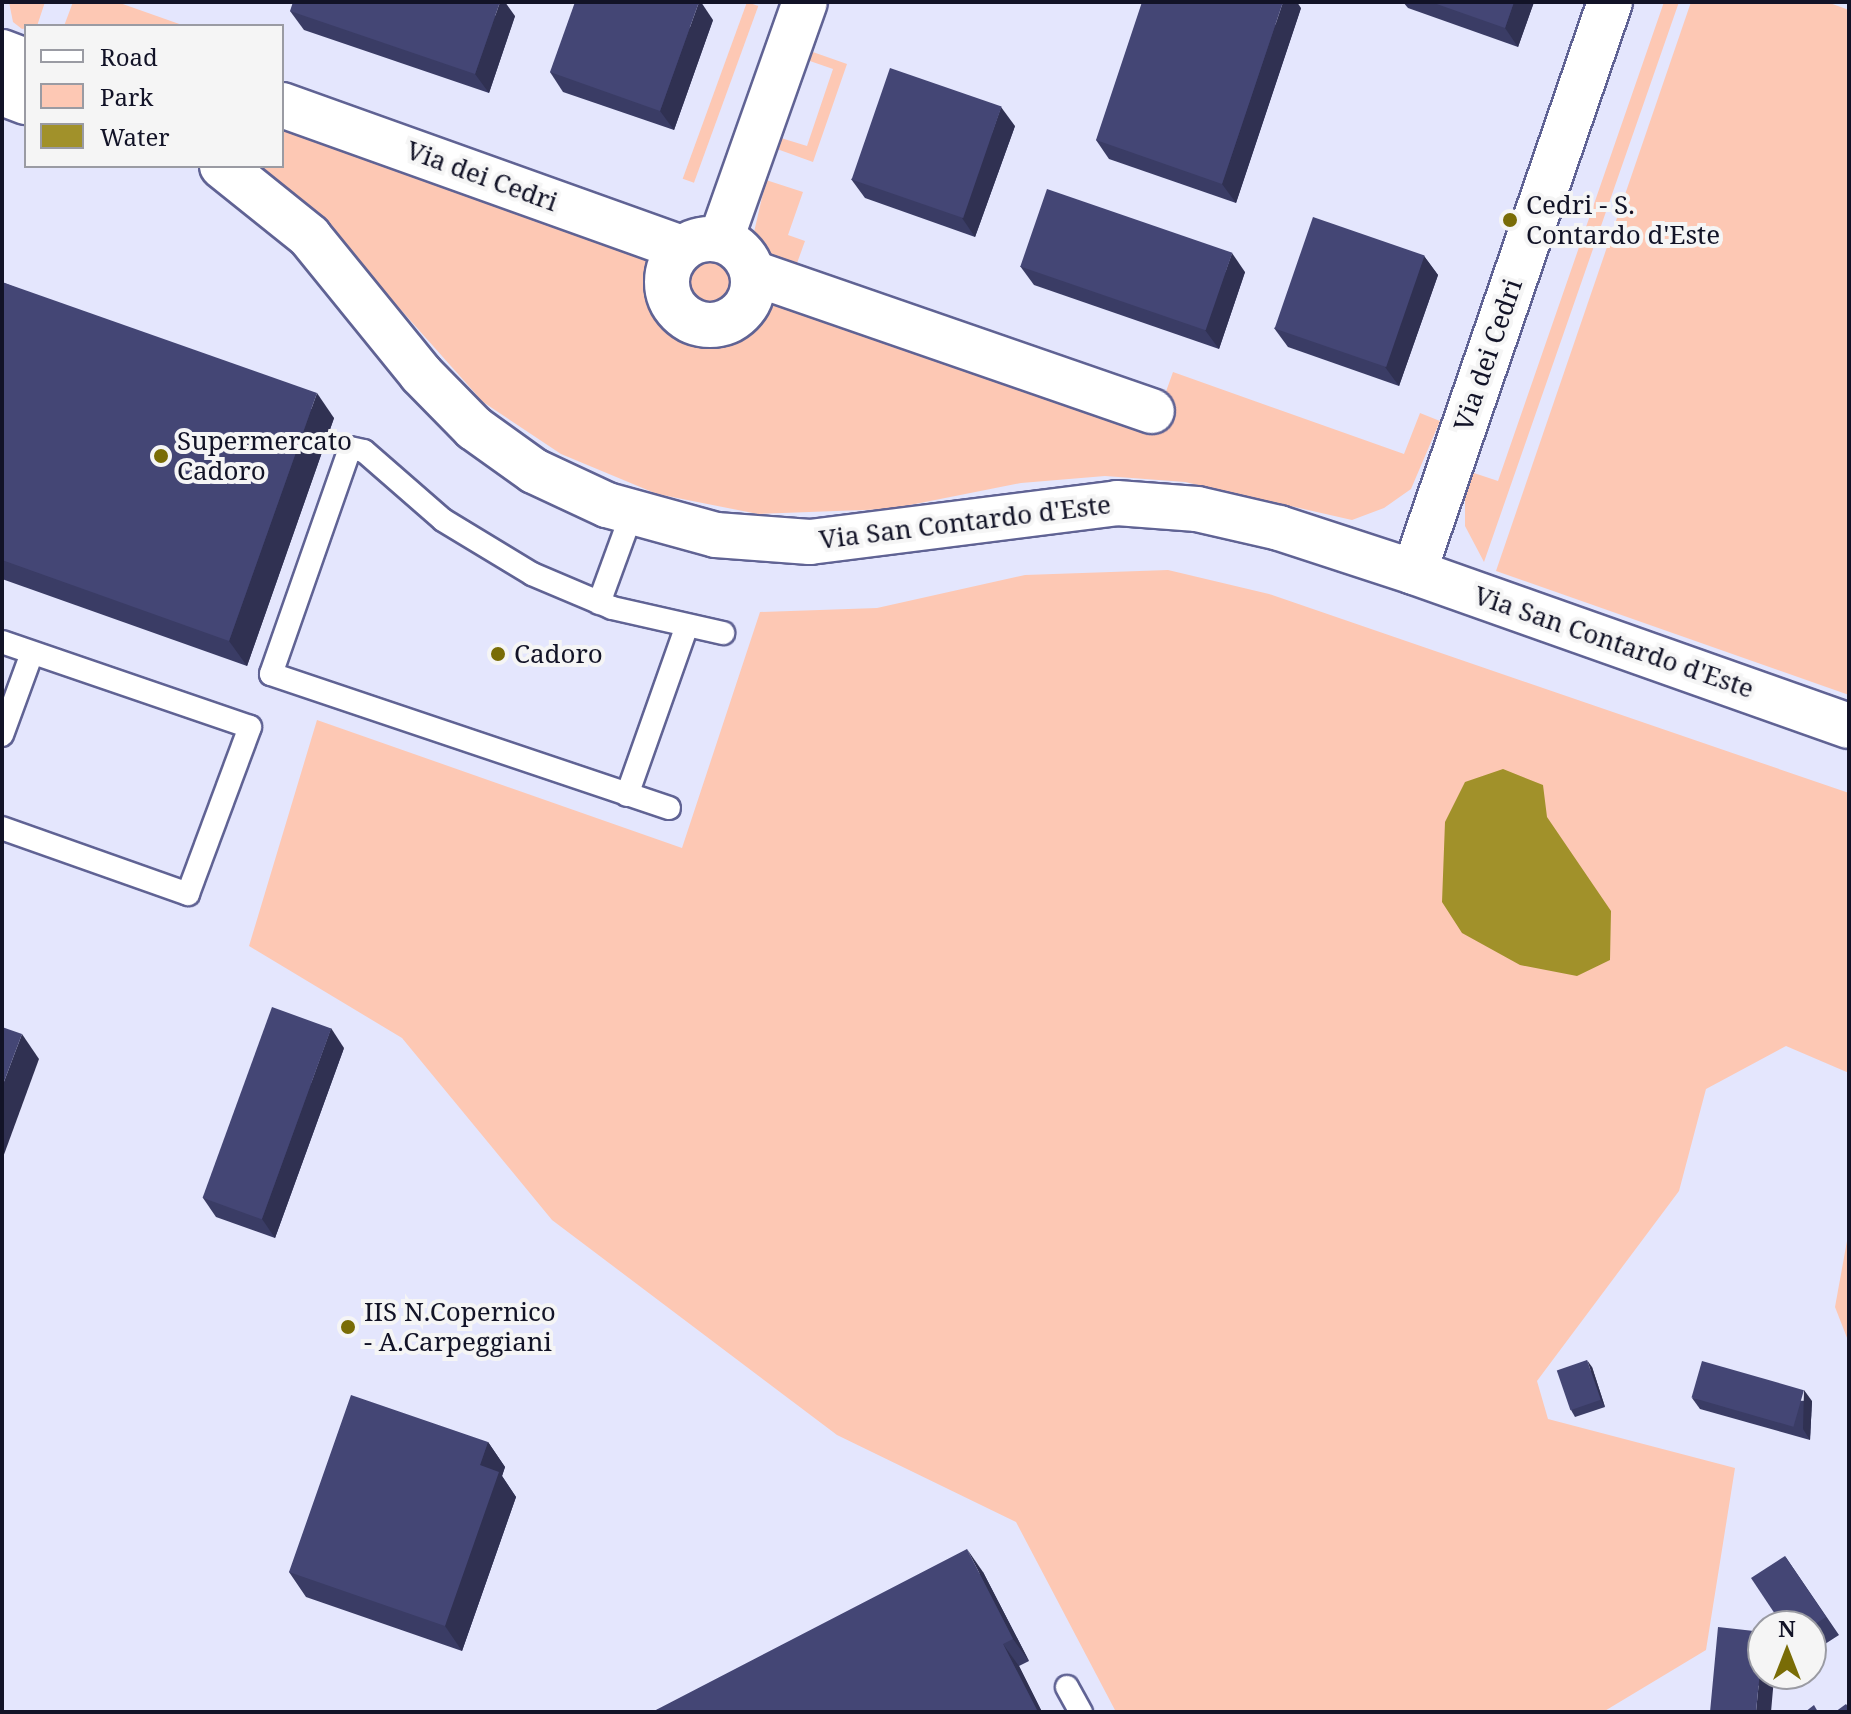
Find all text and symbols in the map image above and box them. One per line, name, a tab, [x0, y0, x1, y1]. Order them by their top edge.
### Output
legend	[24, 24, 284, 168]
text: Road	[100, 40, 158, 73]
text: Park	[100, 80, 153, 113]
text: Water	[100, 120, 170, 153]
street label: Via dei Cedri	[402, 134, 562, 218]
place label: Cedri - S. Contardo d'Este	[1526, 189, 1720, 250]
marker: Cedri - S. Contardo d'Este	[1501, 211, 1519, 229]
street label: Via dei Cedri	[1447, 275, 1529, 435]
place label: Supermercato Cadoro	[177, 425, 352, 486]
marker: Supermercato Cadoro	[152, 447, 170, 465]
street label: Via San Contardo d'Este	[817, 489, 1113, 555]
street label: Via San Contardo d'Este	[1470, 579, 1758, 705]
place label: Cadoro	[514, 638, 603, 670]
marker: Cadoro	[489, 645, 507, 663]
place label: IIS N.Copernico - A.Carpeggiani	[364, 1296, 556, 1358]
marker: IIS N.Copernico - A.Carpeggiani	[339, 1318, 357, 1336]
north arrow	[1747, 1610, 1827, 1690]
text: N	[1778, 1613, 1796, 1643]

